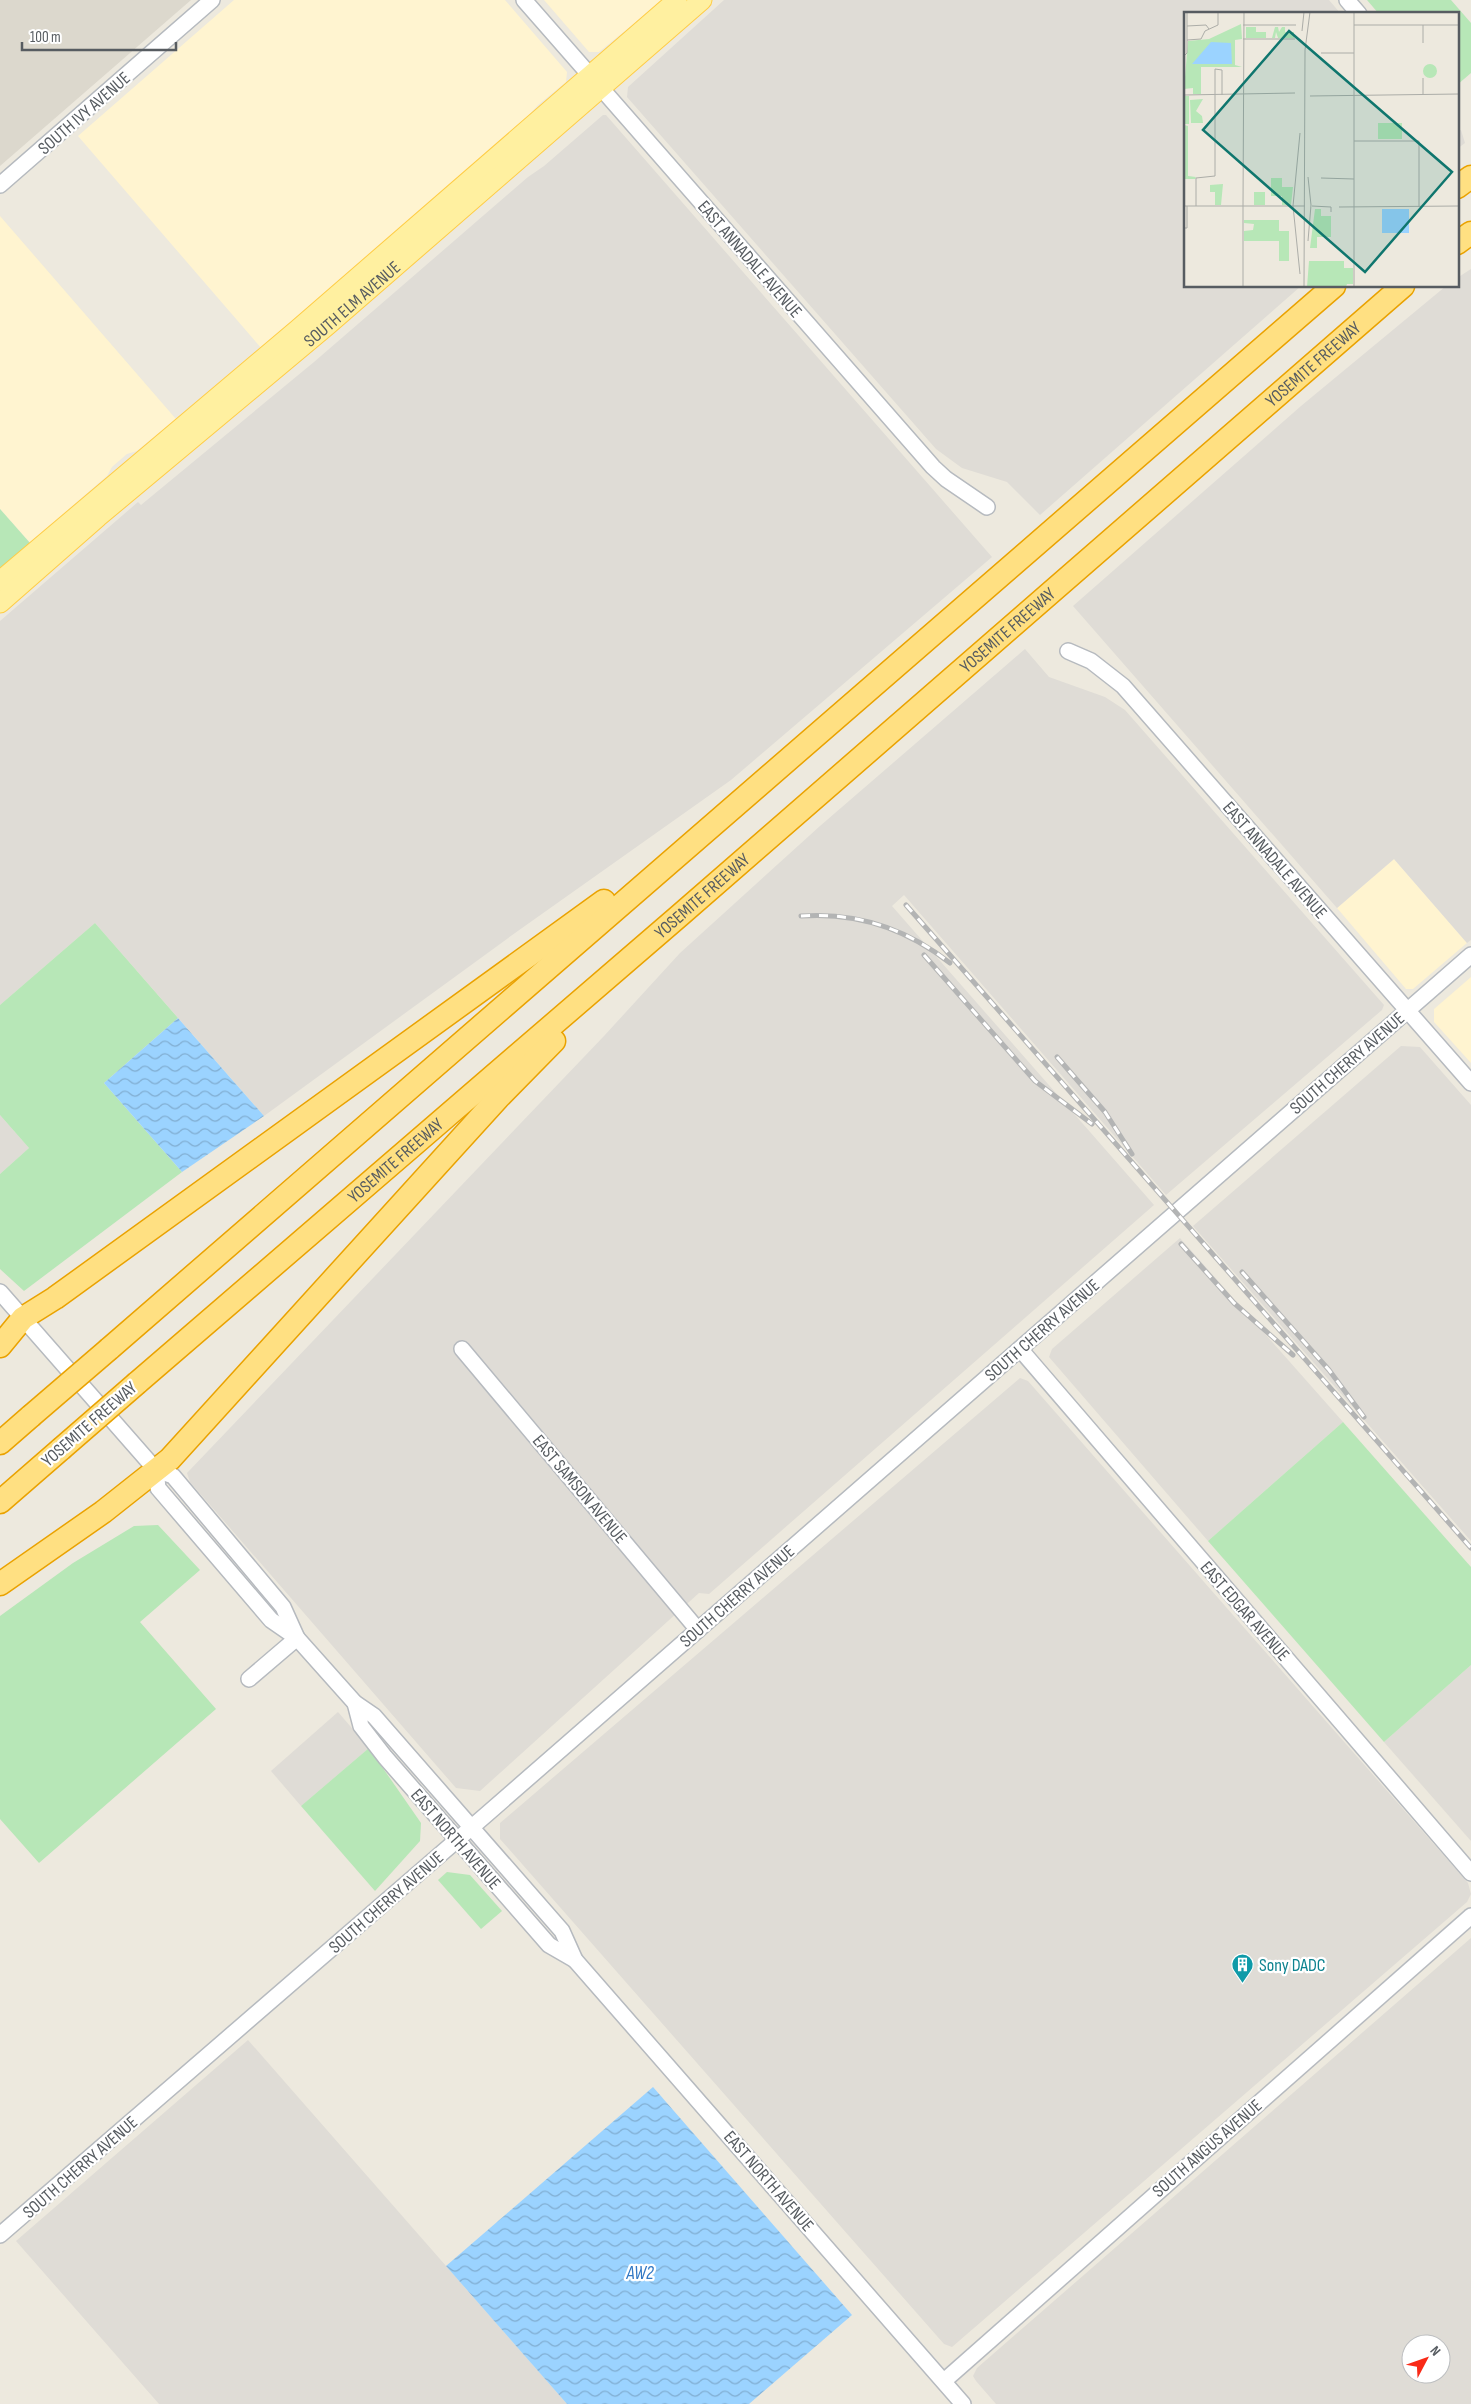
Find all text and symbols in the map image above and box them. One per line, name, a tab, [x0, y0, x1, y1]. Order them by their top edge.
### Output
inset map	[1184, 12, 1458, 288]
scale bar	[22, 20, 176, 52]
text: 100 m	[30, 28, 61, 47]
street label: SOUTH IVY AVENUE	[34, 68, 135, 159]
street label: EAST ANNADALE AVENUE	[693, 197, 806, 322]
street label: SOUTH ELM AVENUE	[300, 257, 405, 352]
street label: YOSEMITE FREEWAY	[1262, 317, 1366, 412]
street label: YOSEMITE FREEWAY	[956, 583, 1060, 677]
street label: EAST ANNADALE AVENUE	[1218, 798, 1331, 923]
street label: YOSEMITE FREEWAY	[651, 849, 755, 943]
street label: SOUTH CHERRY AVENUE	[1286, 1008, 1409, 1119]
street label: YOSEMITE FREEWAY	[344, 1114, 448, 1208]
street label: SOUTH CHERRY AVENUE	[981, 1275, 1104, 1386]
street label: YOSEMITE FREEWAY	[38, 1377, 141, 1471]
street label: EAST SAMSON AVENUE	[528, 1431, 631, 1548]
street label: SOUTH CHERRY AVENUE	[676, 1541, 799, 1652]
street label: EAST EDGAR AVENUE	[1196, 1557, 1294, 1665]
street label: EAST NORTH AVENUE	[406, 1785, 505, 1894]
street label: SOUTH CHERRY AVENUE	[325, 1847, 448, 1958]
building icon: Sony DADC	[1231, 1953, 1255, 1984]
place label: Sony DADC	[1259, 1955, 1326, 1976]
street label: SOUTH ANGUS AVENUE	[1148, 2095, 1266, 2202]
street label: SOUTH CHERRY AVENUE	[19, 2112, 142, 2223]
street label: EAST NORTH AVENUE	[719, 2127, 818, 2236]
water label: AW2	[625, 2262, 654, 2285]
north arrow	[1401, 2334, 1451, 2384]
text: N	[1427, 2342, 1444, 2359]

